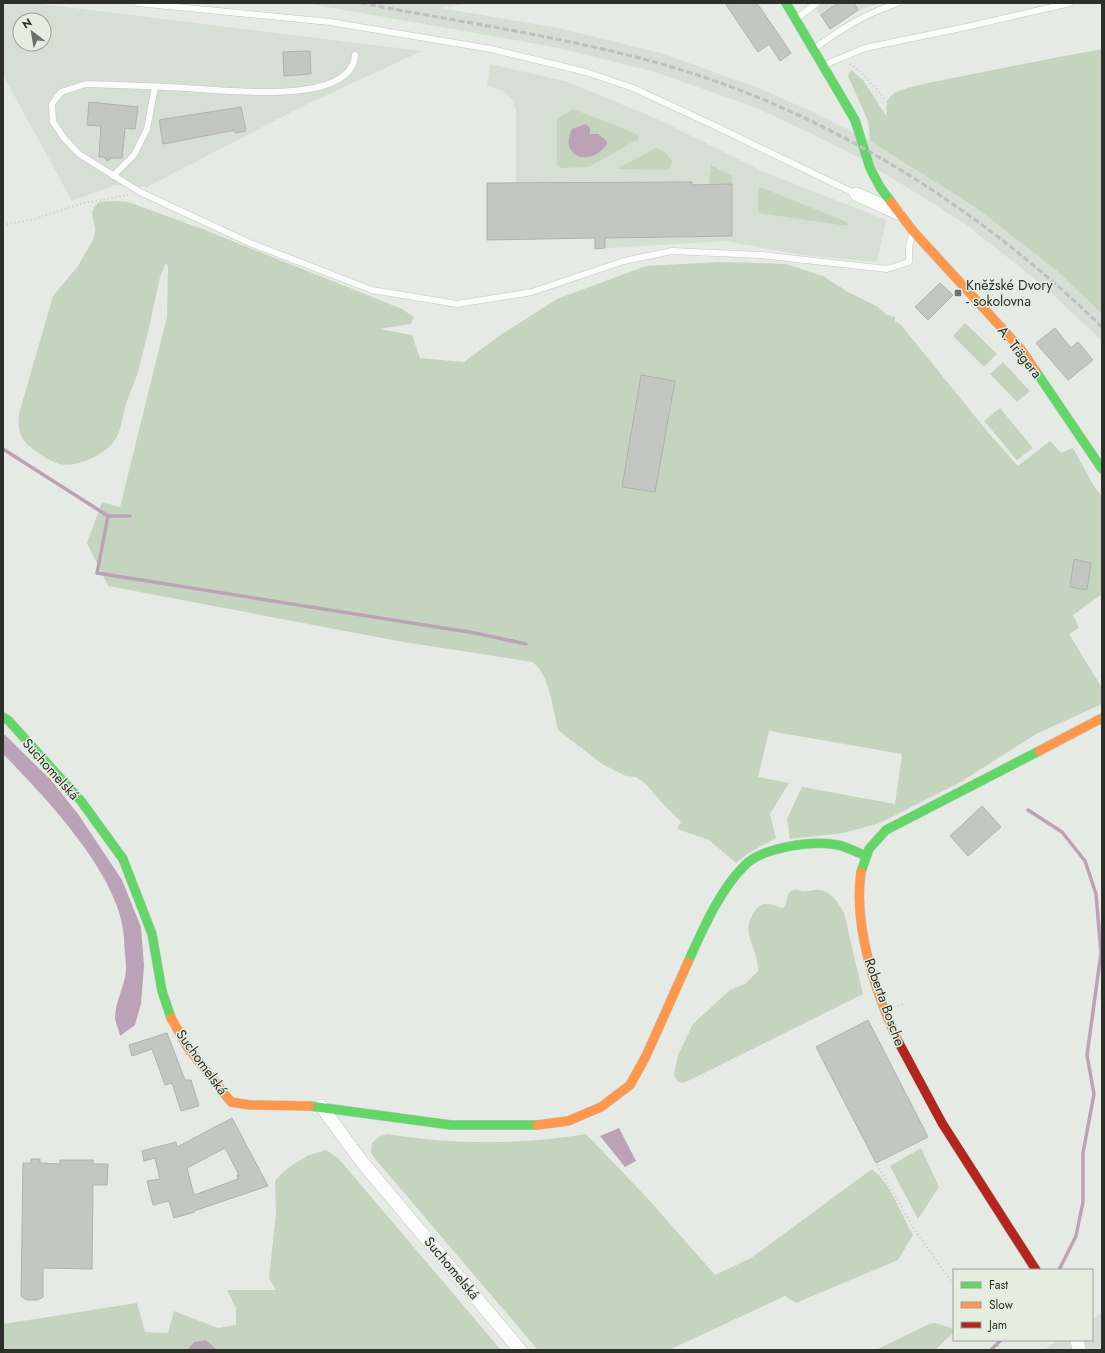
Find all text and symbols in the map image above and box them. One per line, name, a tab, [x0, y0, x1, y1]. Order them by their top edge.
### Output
north arrow	[12, 12, 52, 52]
text: N	[19, 14, 35, 33]
place label: Kněžské Dvory - sokolovna	[966, 275, 1053, 311]
marker: Kněžské Dvory - sokolovna	[953, 288, 963, 298]
street label: A. Trägera	[993, 322, 1047, 382]
street label: Suchomelská	[18, 734, 84, 804]
street label: Roberta Bosche	[860, 955, 910, 1049]
street label: Suchomelská	[171, 1025, 233, 1099]
street label: Suchomelská	[420, 1232, 484, 1304]
legend	[953, 1269, 1093, 1341]
text: Fast	[989, 1276, 1008, 1294]
text: Slow	[989, 1296, 1014, 1314]
text: Jam	[987, 1316, 1007, 1334]

